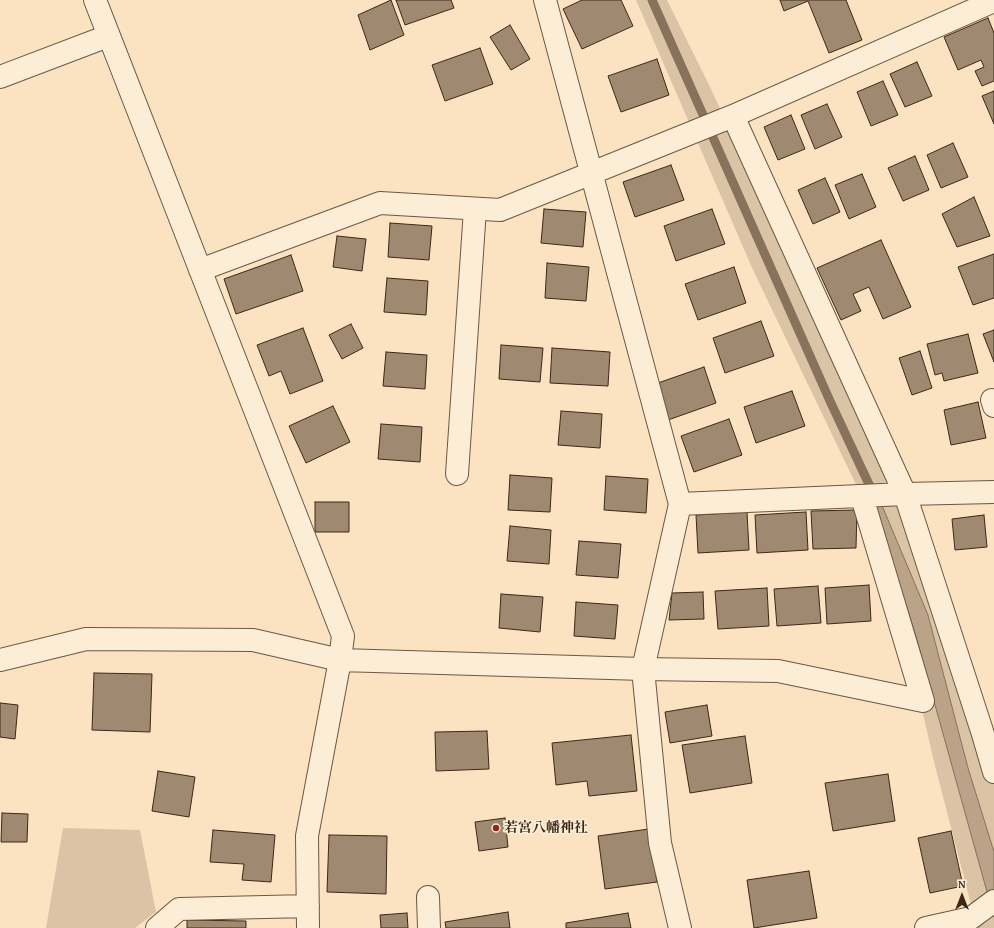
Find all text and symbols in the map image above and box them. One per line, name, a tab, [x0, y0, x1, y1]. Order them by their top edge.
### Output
place label: 若宮八幡神社	[504, 820, 588, 836]
marker: 若宮八幡神社	[491, 823, 501, 833]
north arrow	[942, 876, 982, 916]
text: N	[958, 876, 966, 892]

